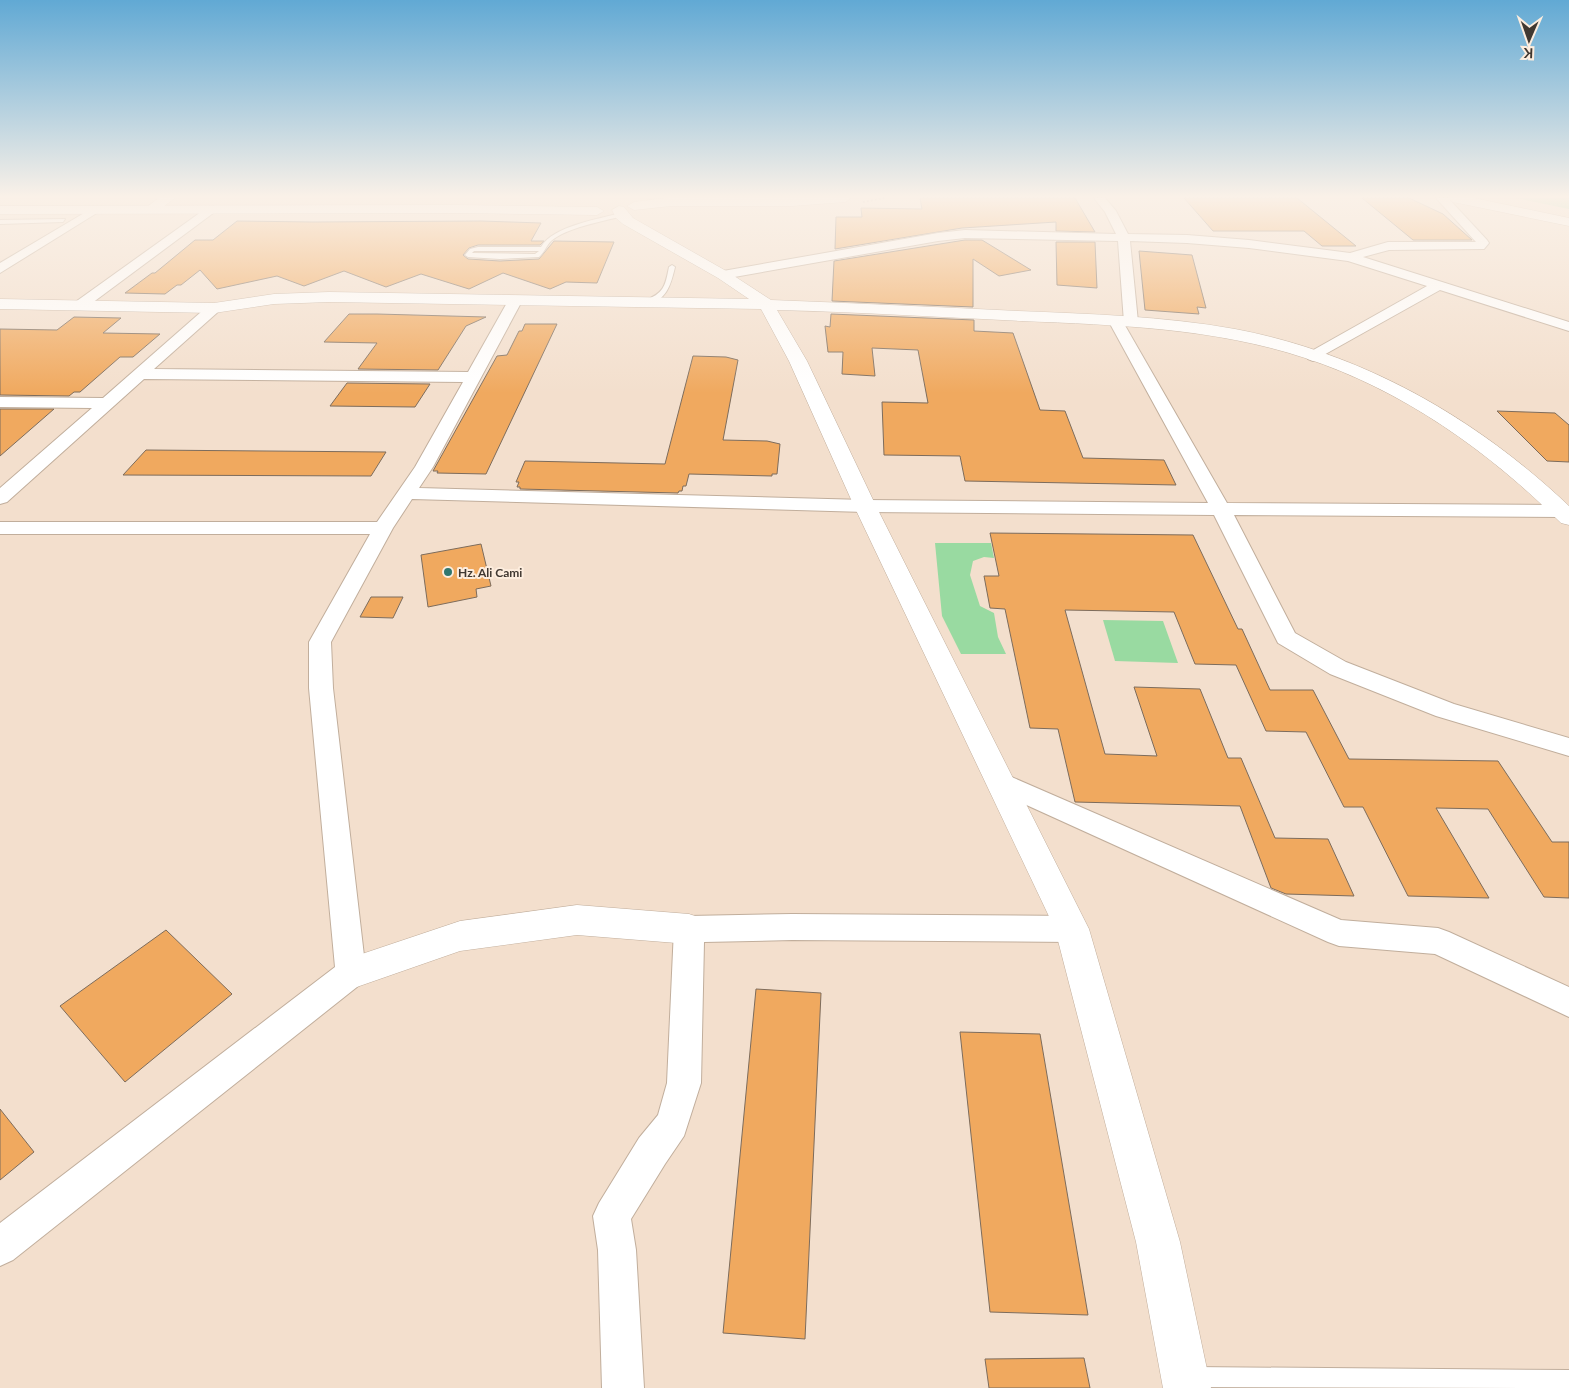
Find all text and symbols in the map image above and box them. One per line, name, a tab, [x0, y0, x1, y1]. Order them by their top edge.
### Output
north arrow	[1504, 15, 1554, 65]
text: K	[1523, 45, 1534, 62]
place label: Hz. Ali Cami	[458, 565, 522, 580]
marker: Hz. Ali Cami	[442, 566, 454, 578]

